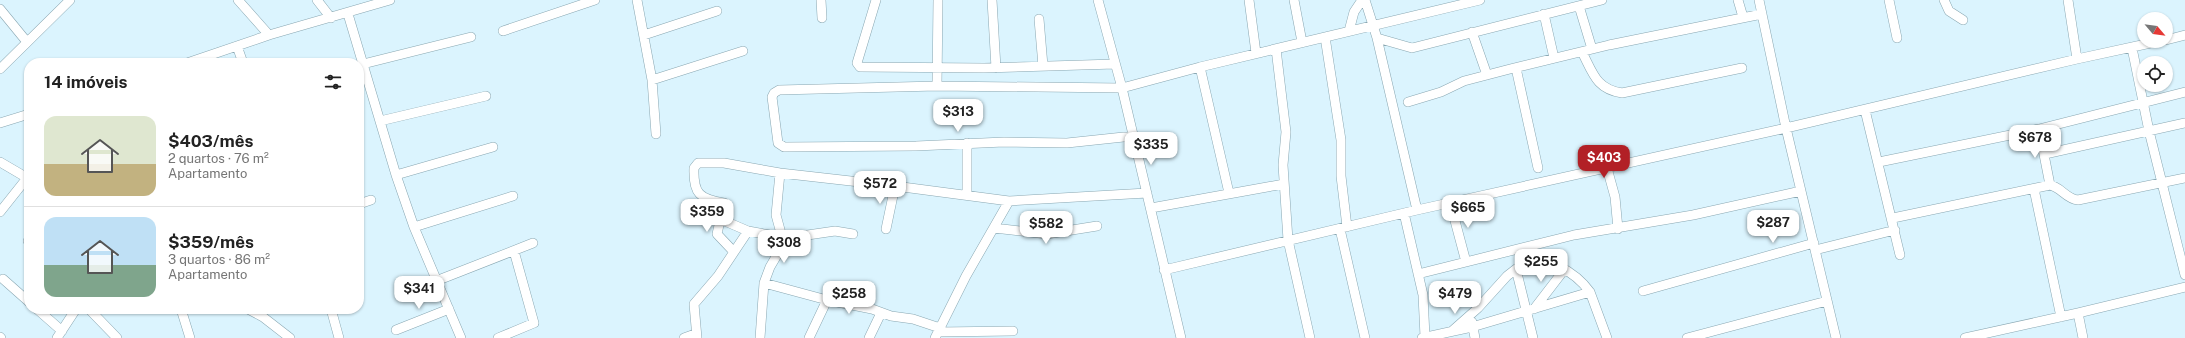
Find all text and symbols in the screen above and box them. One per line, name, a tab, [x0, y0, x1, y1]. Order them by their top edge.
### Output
north arrow	[2137, 12, 2173, 48]
map controls	[2137, 12, 2173, 92]
button: locate	[2137, 56, 2173, 92]
icon: filters	[322, 71, 344, 93]
text: 14 imóveis	[44, 72, 128, 92]
pin: $313	[934, 99, 982, 133]
text: $313	[942, 104, 974, 119]
pin: $678	[2011, 125, 2059, 159]
text: $678	[2018, 130, 2052, 145]
text: $403/mês	[168, 131, 253, 151]
icon: home	[76, 132, 124, 180]
pin: $335	[1127, 132, 1175, 166]
text: $335	[1134, 137, 1168, 152]
pin: $403	[1580, 145, 1628, 179]
text: $403	[1587, 150, 1621, 165]
text: 2 quartos · 76 m²	[168, 151, 269, 166]
text: Apartamento	[168, 166, 247, 181]
pin: $572	[856, 171, 904, 205]
text: $572	[863, 176, 897, 191]
pin: $665	[1444, 195, 1492, 229]
pin: $359	[683, 199, 731, 233]
text: $665	[1451, 200, 1485, 215]
text: $359	[690, 204, 724, 219]
pin: $287	[1749, 210, 1797, 244]
pin: $582	[1022, 211, 1070, 245]
text: $287	[1756, 215, 1790, 230]
text: $582	[1029, 216, 1063, 231]
pin: $308	[760, 230, 808, 264]
text: $359/mês	[168, 232, 254, 252]
icon: home	[76, 233, 124, 281]
text: $308	[767, 235, 801, 250]
pin: $255	[1517, 249, 1565, 283]
text: 3 quartos · 86 m²	[168, 252, 270, 267]
text: $255	[1524, 254, 1558, 269]
text: Apartamento	[168, 267, 247, 282]
pin: $341	[395, 276, 443, 310]
text: $341	[403, 281, 435, 296]
pin: $258	[825, 281, 873, 315]
pin: $479	[1431, 281, 1479, 315]
text: $258	[832, 286, 866, 301]
text: $479	[1438, 286, 1472, 301]

